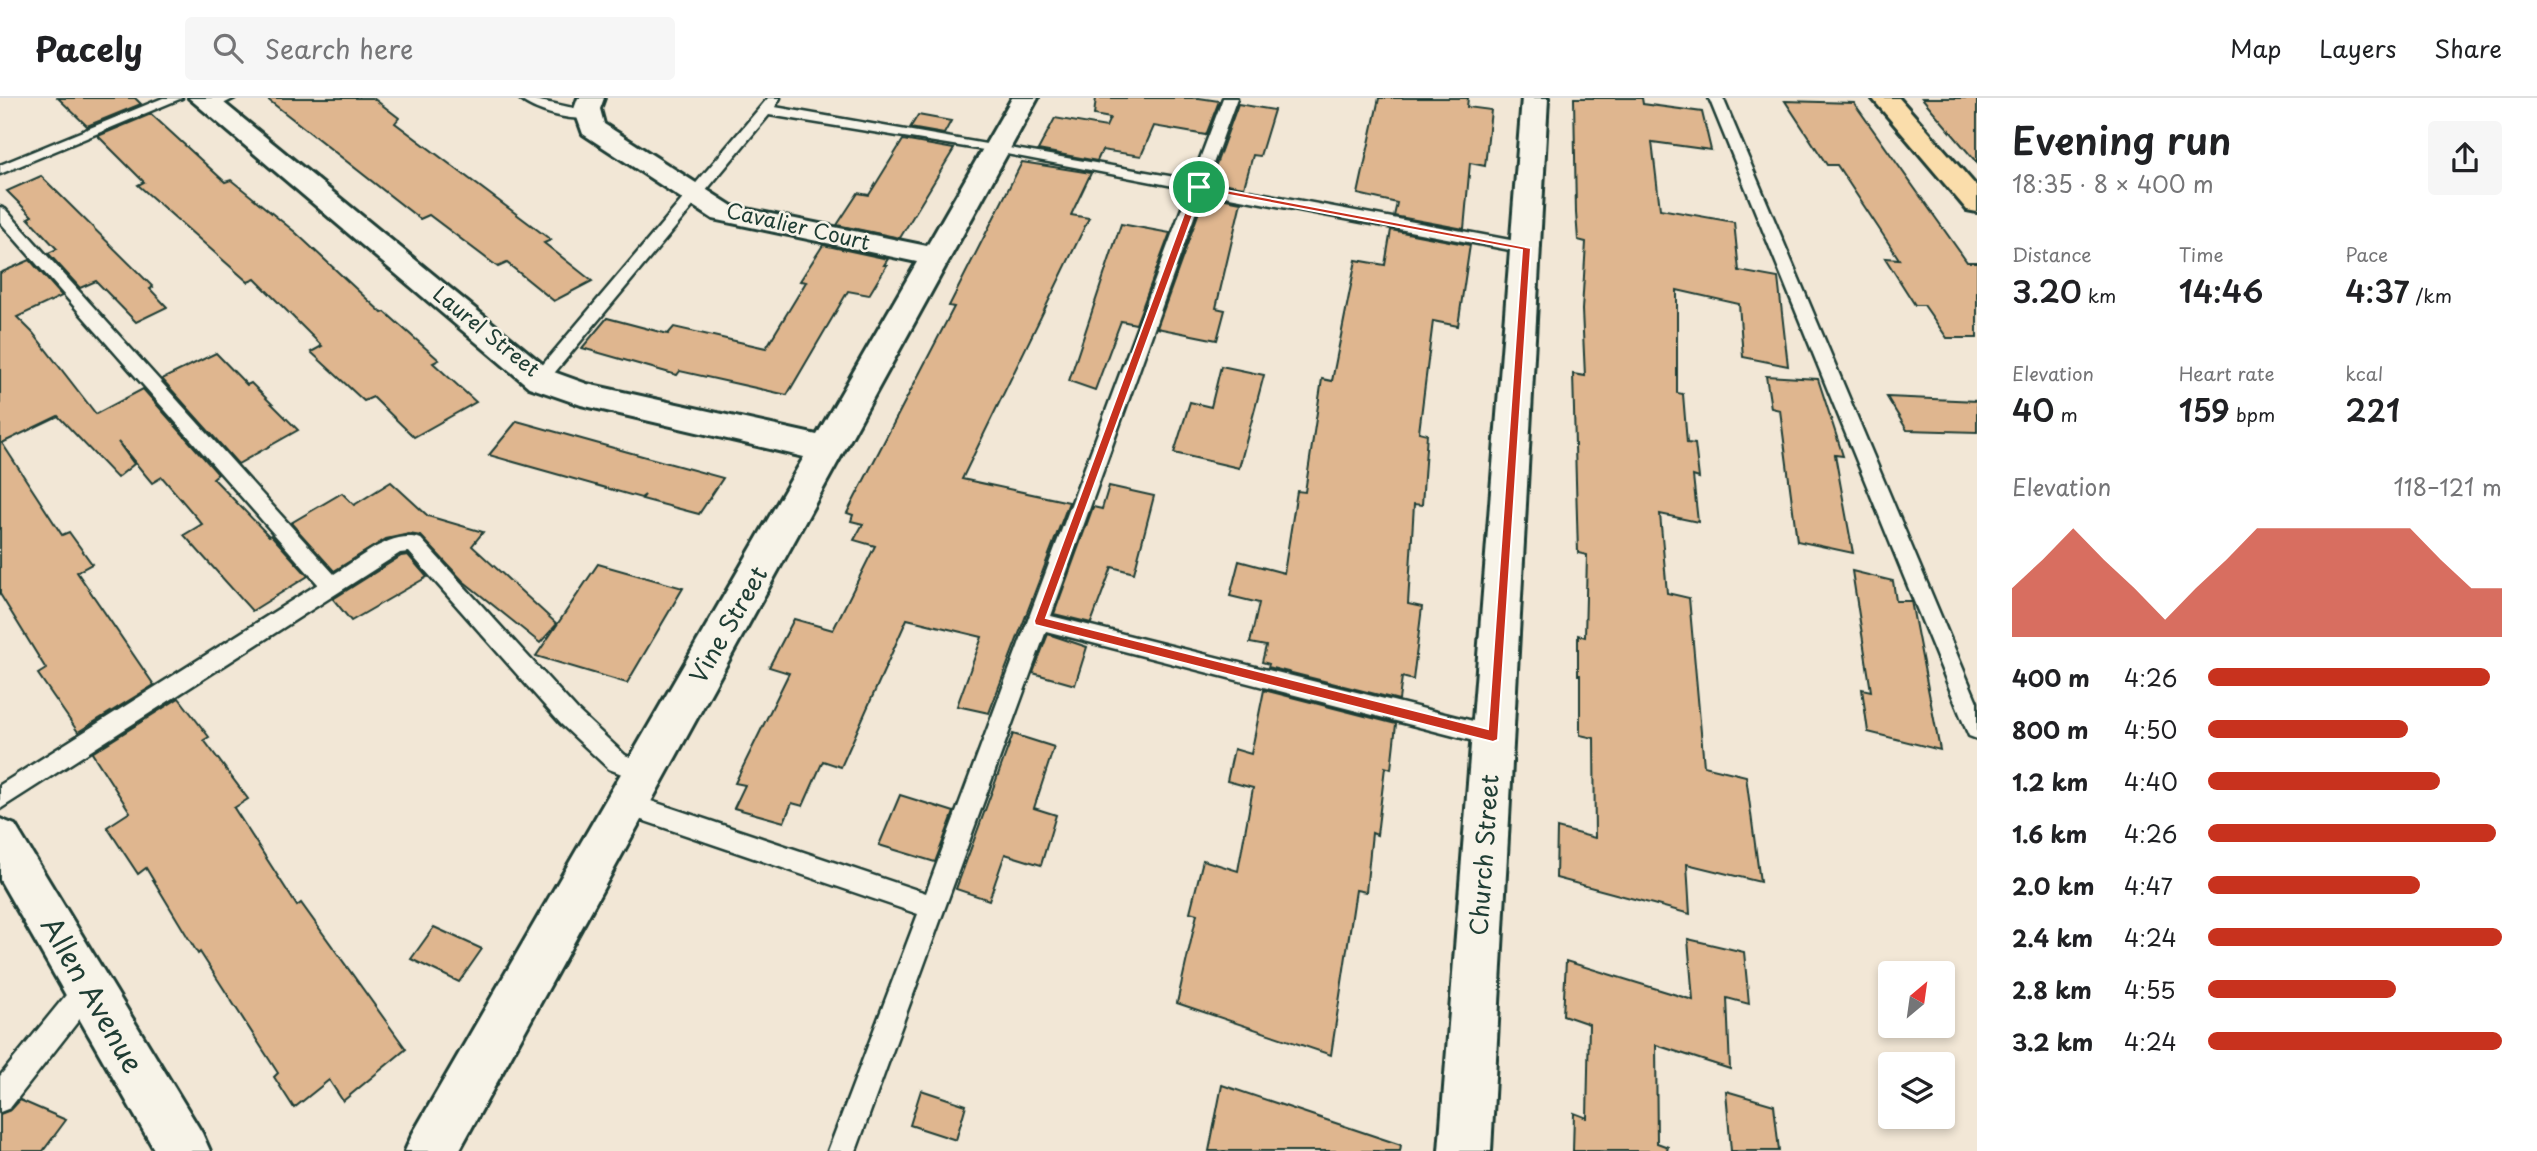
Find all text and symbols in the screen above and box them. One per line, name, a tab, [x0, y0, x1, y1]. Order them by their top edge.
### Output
search box	[185, 17, 675, 80]
text: Pacely	[35, 23, 143, 73]
icon: search	[209, 29, 247, 67]
text: Search here	[265, 29, 413, 68]
text: Map	[2230, 30, 2281, 66]
text: Layers	[2319, 30, 2396, 66]
text: Share	[2434, 30, 2502, 66]
text: Evening run	[2012, 111, 2231, 168]
button: share	[2428, 121, 2502, 195]
pin	[1169, 157, 1229, 217]
text: 18:35 · 8 × 400 m	[2012, 166, 2214, 201]
icon: arrive	[1180, 168, 1218, 206]
street label: Cavalier Court	[723, 193, 874, 257]
text: Distance	[2012, 240, 2092, 268]
text: Time	[2179, 240, 2224, 268]
text: Pace	[2345, 240, 2388, 268]
text: 3.20	[2012, 268, 2082, 313]
text: 14:46	[2179, 268, 2263, 313]
text: 4:37	[2345, 268, 2409, 313]
street label: Laurel Street	[427, 277, 548, 384]
text: km	[2082, 281, 2116, 309]
text: /km	[2409, 281, 2452, 309]
text: Elevation	[2012, 359, 2094, 387]
text: Heart rate	[2179, 359, 2275, 387]
text: kcal	[2345, 359, 2383, 387]
text: 40	[2012, 387, 2054, 432]
text: 159	[2179, 387, 2230, 432]
text: 221	[2345, 387, 2400, 432]
text: m	[2054, 400, 2078, 428]
text: bpm	[2230, 400, 2275, 428]
text: Elevation	[2012, 469, 2111, 504]
text: 118–121 m	[2394, 469, 2502, 504]
street label: Vine Street	[679, 559, 775, 689]
text: 400 m	[2012, 660, 2090, 695]
text: 4:26	[2124, 660, 2177, 695]
text: 800 m	[2012, 712, 2089, 747]
text: 4:50	[2124, 712, 2177, 747]
text: 1.2 km	[2012, 764, 2088, 799]
text: 4:40	[2124, 764, 2178, 799]
street label: Church Street	[1459, 773, 1507, 937]
text: 1.6 km	[2012, 816, 2087, 851]
text: 4:26	[2124, 816, 2177, 851]
text: 2.0 km	[2012, 868, 2094, 903]
text: 4:47	[2124, 868, 2173, 903]
street label: Allen Avenue	[31, 908, 155, 1080]
text: 2.4 km	[2012, 920, 2093, 955]
text: 4:24	[2124, 920, 2177, 955]
north arrow	[1878, 961, 1955, 1038]
map controls	[1878, 961, 1955, 1129]
text: 2.8 km	[2012, 972, 2092, 1007]
text: 4:55	[2124, 972, 2175, 1007]
text: 3.2 km	[2012, 1024, 2093, 1059]
text: 4:24	[2124, 1024, 2177, 1059]
button: layers	[1878, 1052, 1955, 1129]

